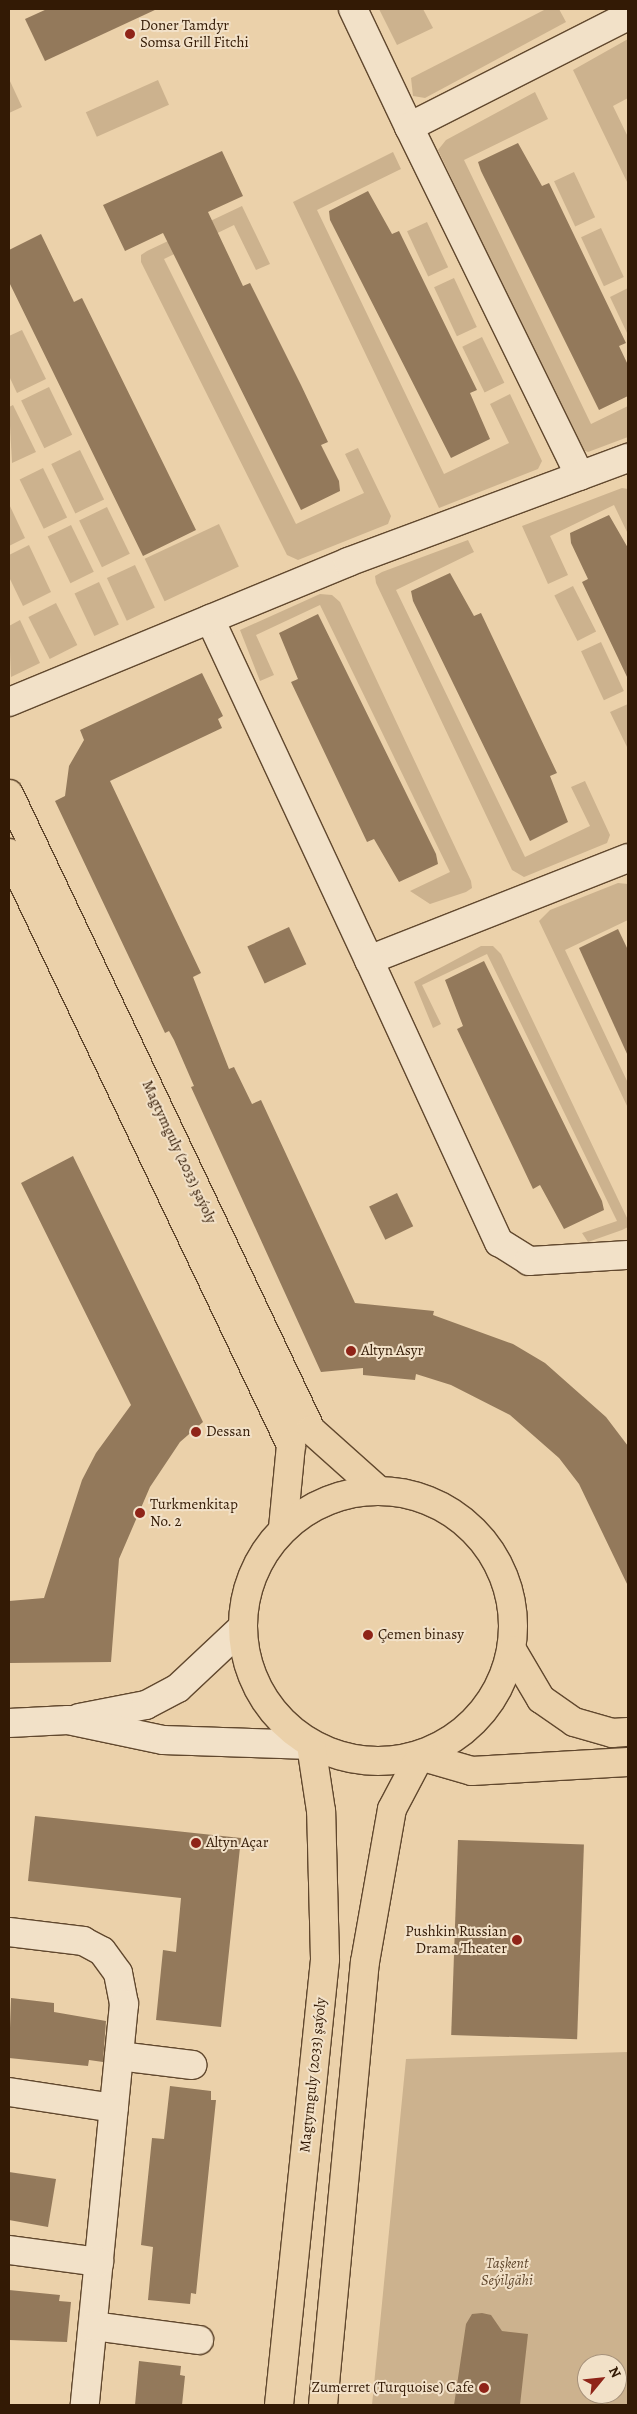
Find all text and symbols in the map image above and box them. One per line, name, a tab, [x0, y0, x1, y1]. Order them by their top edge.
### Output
place label: Doner Tamdyr Somsa Grill Fitchi	[140, 16, 249, 51]
marker: Doner Tamdyr Somsa Grill Fitchi	[124, 28, 136, 40]
street label: Magtymguly (2033) şaýoly	[138, 1078, 220, 1226]
place label: Altyn Asyr	[361, 1342, 423, 1360]
marker: Altyn Asyr	[345, 1345, 357, 1357]
place label: Dessan	[206, 1423, 251, 1441]
marker: Dessan	[190, 1426, 202, 1438]
place label: Turkmenkitap No. 2	[150, 1495, 238, 1530]
marker: Turkmenkitap No. 2	[134, 1507, 146, 1519]
place label: Çemen binasy	[378, 1626, 464, 1644]
marker: Çemen binasy	[362, 1629, 374, 1641]
place label: Altyn Açar	[206, 1834, 268, 1852]
marker: Altyn Açar	[190, 1837, 202, 1849]
place label: Pushkin Russian Drama Theater	[405, 1922, 507, 1957]
marker: Pushkin Russian Drama Theater	[511, 1934, 523, 1946]
street label: Magtymguly (2033) şaýoly	[296, 1997, 330, 2153]
park label: Taşkent Seýilgähi	[481, 2254, 533, 2289]
north arrow	[577, 2354, 627, 2404]
text: N	[604, 2363, 626, 2381]
place label: Zumerret (Turquoise) Cafe	[312, 2379, 474, 2397]
marker: Zumerret (Turquoise) Cafe	[478, 2382, 490, 2394]

